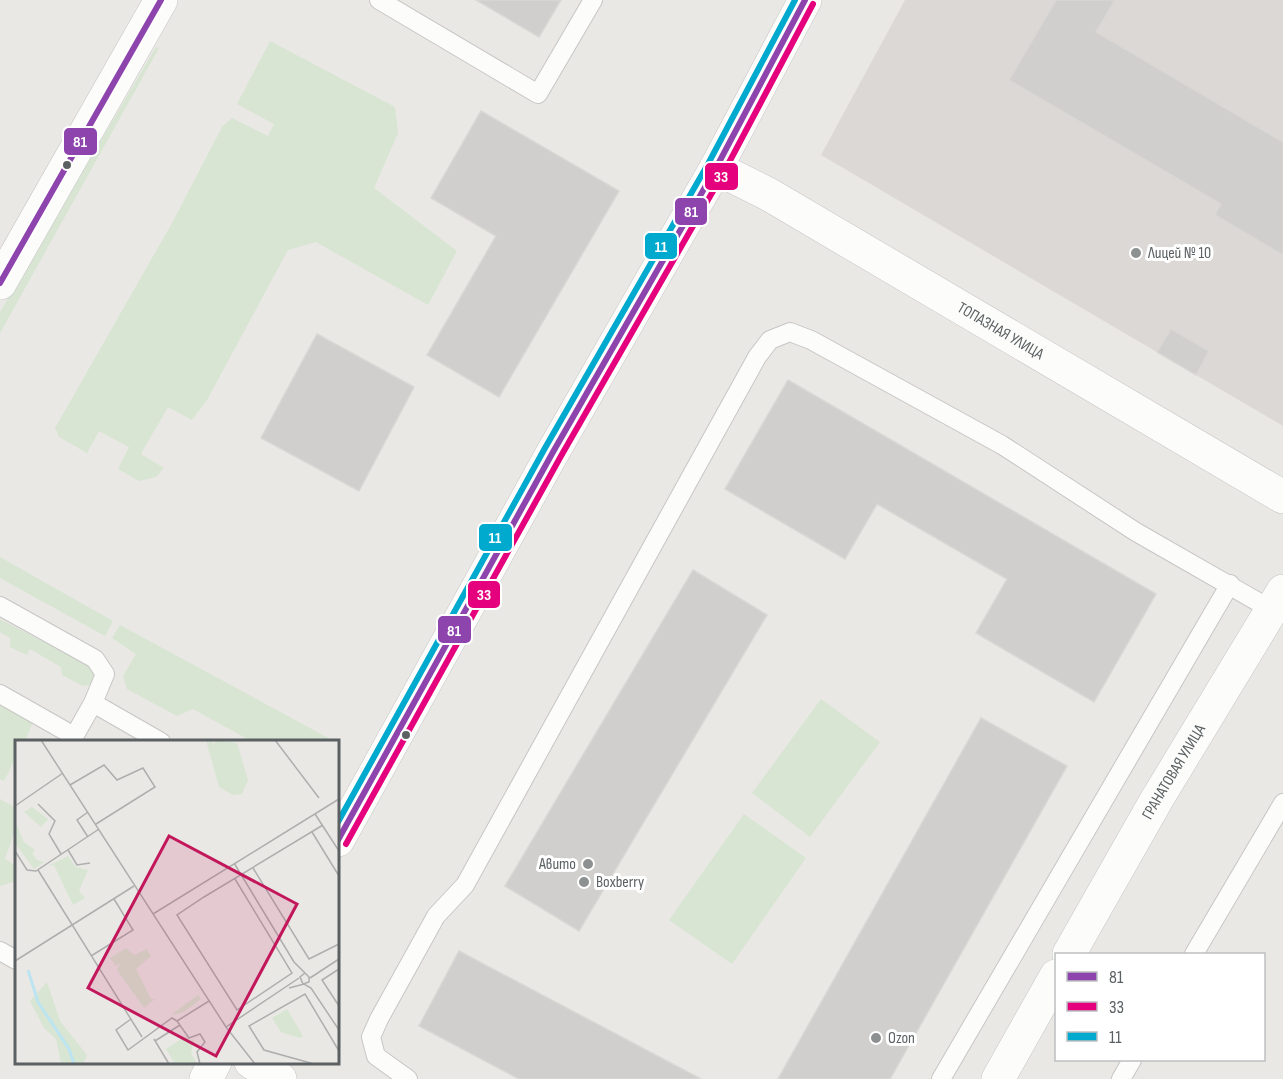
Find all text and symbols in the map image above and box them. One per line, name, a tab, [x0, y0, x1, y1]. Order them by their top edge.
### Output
line badge: 81	[63, 127, 98, 156]
text: 81	[73, 133, 88, 152]
unlabelled marker	[61, 159, 73, 171]
line badge: 33	[704, 162, 739, 191]
text: 33	[714, 168, 728, 187]
line badge: 81	[674, 197, 708, 226]
text: 81	[684, 203, 699, 222]
line badge: 11	[644, 232, 678, 260]
text: 11	[655, 238, 668, 257]
place label: Лицей № 10	[1147, 244, 1211, 263]
marker: Лицей № 10	[1129, 246, 1143, 260]
street label: ТОПАЗНАЯ УЛИЦА	[954, 298, 1047, 364]
line badge: 11	[478, 523, 513, 552]
text: 11	[489, 529, 502, 548]
line badge: 33	[467, 580, 501, 609]
text: 33	[477, 586, 491, 605]
line badge: 81	[437, 615, 472, 644]
text: 81	[447, 622, 462, 641]
street label: ГРАНАТОВАЯ УЛИЦА	[1138, 721, 1209, 823]
unlabelled marker	[400, 729, 412, 741]
inset map	[15, 740, 339, 1064]
place label: Авито	[538, 855, 576, 874]
marker: Авито	[581, 857, 595, 871]
place label: Boxberry	[596, 873, 644, 892]
marker: Boxberry	[577, 875, 591, 889]
legend	[1055, 953, 1265, 1061]
text: 81	[1109, 967, 1124, 988]
text: 33	[1109, 997, 1124, 1018]
text: 11	[1109, 1027, 1122, 1048]
place label: Ozon	[888, 1029, 915, 1048]
marker: Ozon	[869, 1031, 883, 1045]

